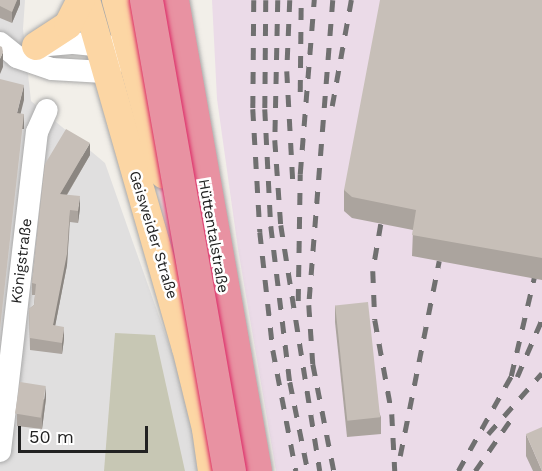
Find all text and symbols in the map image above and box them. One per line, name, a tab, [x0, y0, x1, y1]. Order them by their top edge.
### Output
street label: Geisweider Straße	[125, 169, 181, 301]
street label: Hüttentalstraße	[194, 178, 232, 294]
street label: Königstraße	[8, 217, 36, 305]
scale bar	[21, 414, 152, 452]
text: 50 m	[29, 426, 74, 447]

